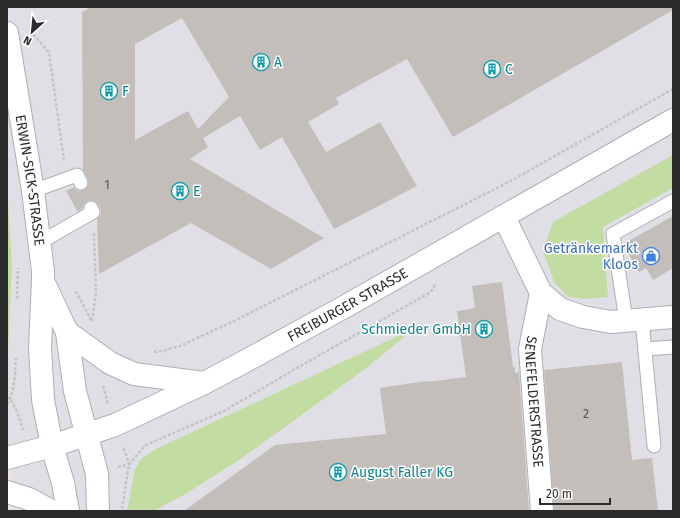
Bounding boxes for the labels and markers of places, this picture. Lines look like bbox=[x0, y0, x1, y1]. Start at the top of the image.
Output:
building icon: A bbox=[251, 52, 271, 72]
place label: A bbox=[274, 54, 282, 71]
building icon: C bbox=[482, 59, 502, 79]
place label: C bbox=[505, 61, 513, 78]
building icon: F bbox=[99, 81, 119, 101]
place label: F bbox=[122, 83, 129, 100]
building icon: E bbox=[170, 181, 190, 201]
place label: E bbox=[193, 183, 201, 200]
place label: Getränkemarkt Kloos bbox=[544, 240, 639, 273]
shop icon: Getränkemarkt Kloos bbox=[641, 246, 661, 266]
building icon: Schmieder GmbH bbox=[474, 319, 494, 339]
place label: Schmieder GmbH bbox=[361, 321, 471, 338]
building icon: August Faller KG bbox=[328, 462, 348, 482]
place label: August Faller KG bbox=[351, 464, 453, 481]

